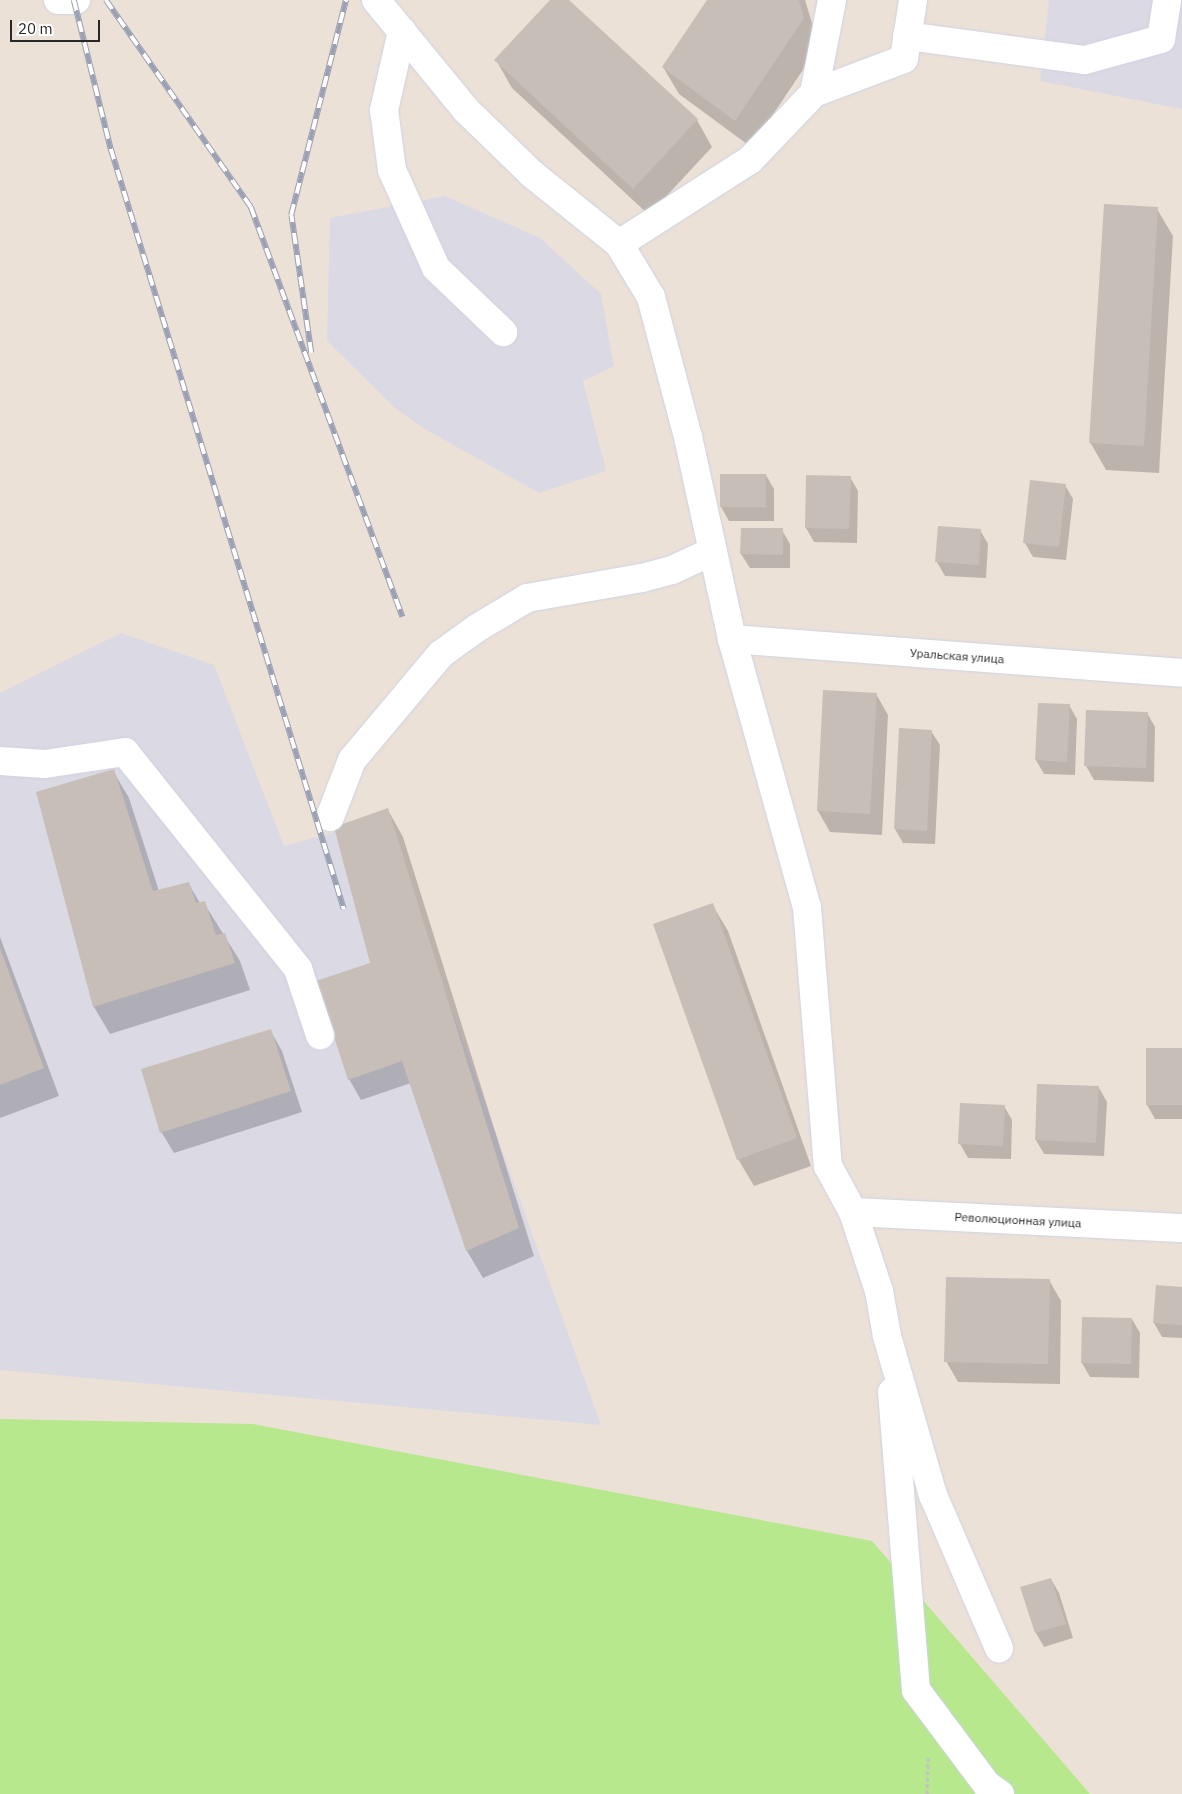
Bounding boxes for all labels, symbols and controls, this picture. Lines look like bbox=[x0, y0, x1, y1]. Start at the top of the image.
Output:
scale bar bbox=[12, 10, 102, 42]
text: 20 m bbox=[18, 19, 53, 38]
street label: Уральская улица bbox=[909, 646, 1005, 666]
street label: Революционная улица bbox=[954, 1209, 1082, 1231]

